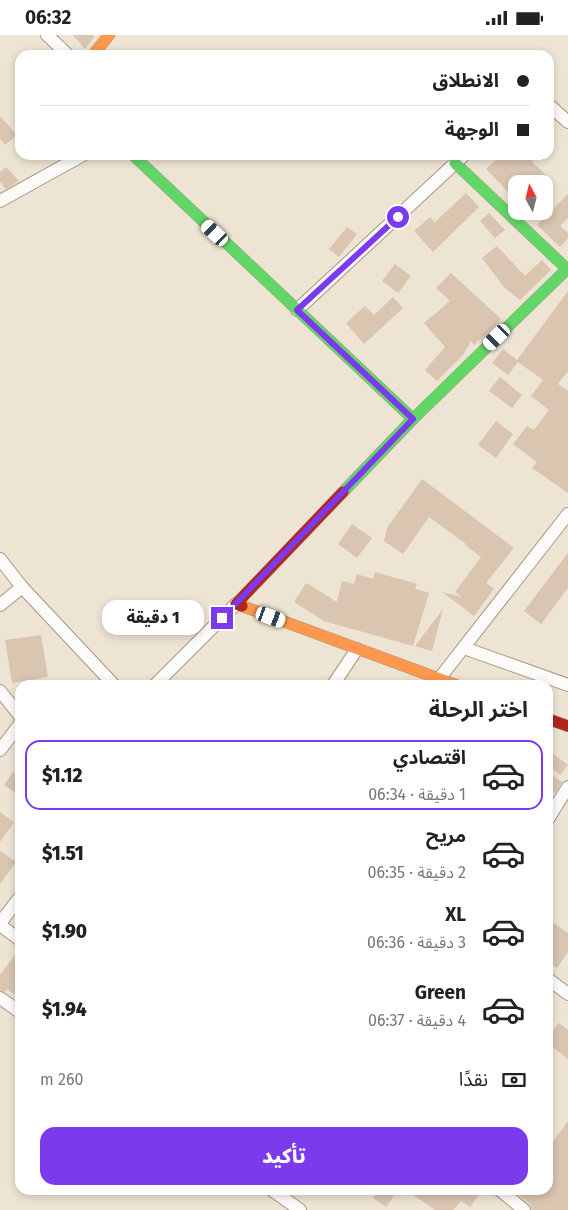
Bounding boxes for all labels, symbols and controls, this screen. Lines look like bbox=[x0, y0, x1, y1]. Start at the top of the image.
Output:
text: 06:32 bbox=[25, 6, 71, 29]
text: الانطلاق bbox=[433, 69, 499, 92]
text: الوجهة bbox=[445, 118, 499, 141]
north arrow bbox=[508, 175, 552, 220]
map controls bbox=[508, 175, 553, 220]
route start bbox=[387, 206, 409, 228]
car bbox=[198, 217, 231, 249]
car bbox=[480, 321, 513, 353]
callout: 1 دقيقة bbox=[102, 601, 204, 635]
car bbox=[254, 605, 287, 629]
route end bbox=[211, 607, 233, 629]
text: 1 دقيقة bbox=[126, 608, 180, 627]
text: اختر الرحلة bbox=[429, 696, 528, 723]
text: اقتصادي bbox=[393, 746, 466, 769]
icon: car bbox=[481, 753, 526, 798]
text: $1.12 bbox=[42, 764, 82, 787]
text: 1 دقيقة · 06:34 bbox=[368, 785, 466, 804]
text: مريح bbox=[426, 824, 466, 847]
icon: car bbox=[481, 831, 526, 876]
text: $1.51 bbox=[42, 842, 84, 865]
text: 2 دقيقة · 06:35 bbox=[368, 863, 466, 882]
text: XL bbox=[445, 903, 466, 926]
icon: car bbox=[481, 909, 526, 954]
text: $1.90 bbox=[42, 920, 87, 943]
text: 3 دقيقة · 06:36 bbox=[367, 933, 466, 952]
text: Green bbox=[415, 981, 466, 1004]
icon: car bbox=[481, 987, 526, 1032]
text: $1.94 bbox=[42, 998, 87, 1021]
text: 4 دقيقة · 06:37 bbox=[368, 1011, 466, 1030]
icon: cash bbox=[500, 1066, 528, 1094]
text: نقدًا bbox=[459, 1068, 488, 1091]
text: 260 m bbox=[40, 1070, 83, 1089]
button: تأكيد bbox=[40, 1127, 528, 1185]

